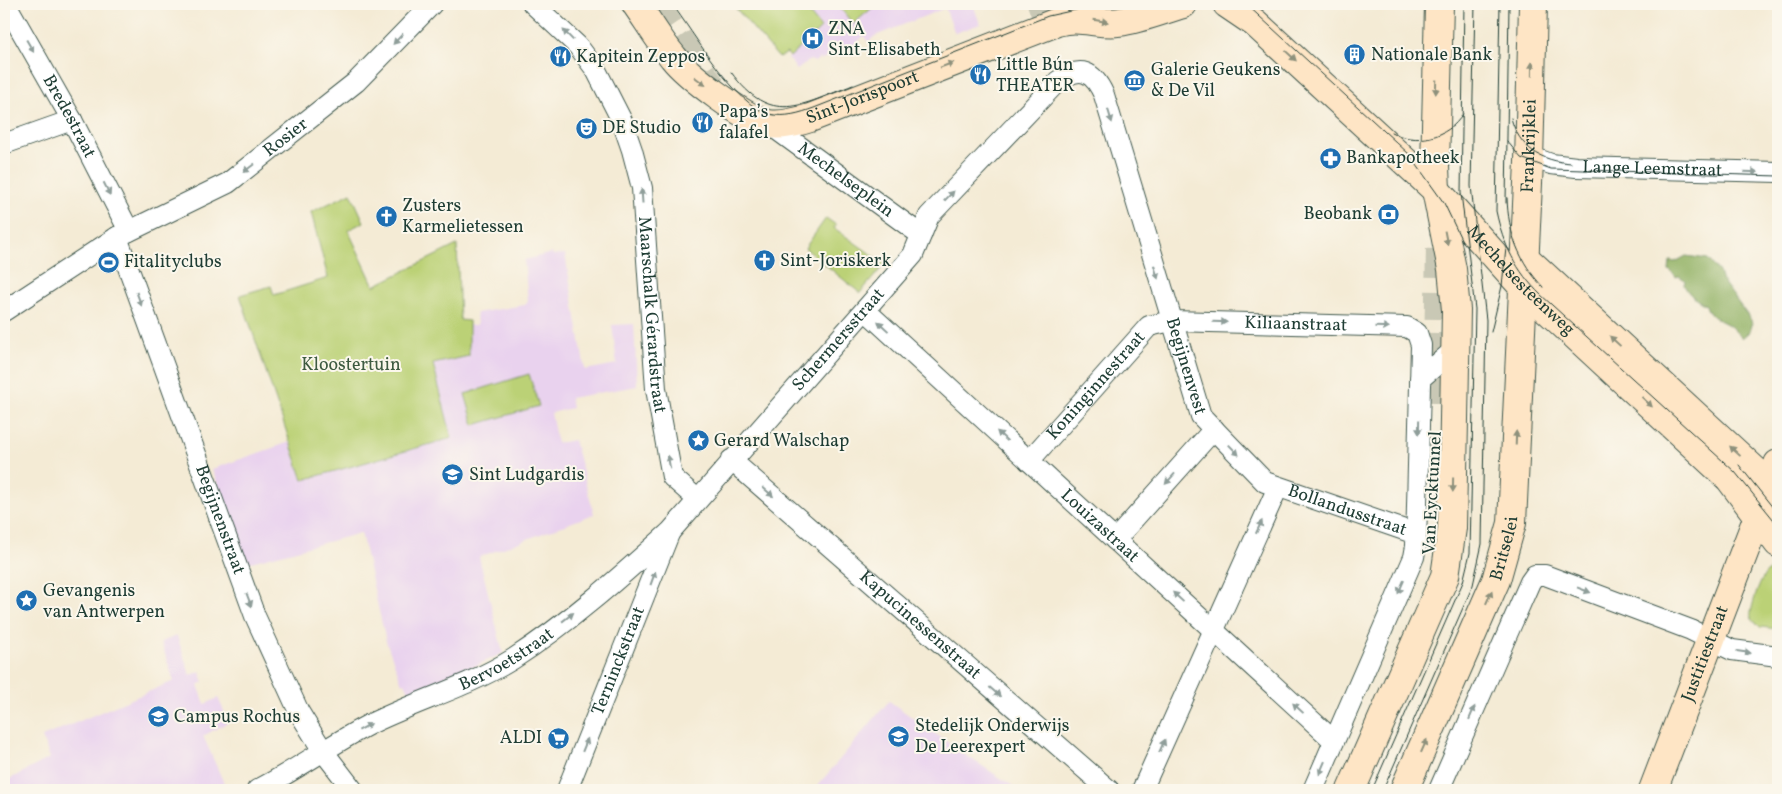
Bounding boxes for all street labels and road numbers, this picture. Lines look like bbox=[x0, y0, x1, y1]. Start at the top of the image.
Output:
street label: Sint-Jorispoort bbox=[802, 64, 923, 131]
street label: Bredestraat bbox=[36, 70, 102, 162]
street label: Frankrijklei bbox=[1515, 99, 1543, 193]
street label: Rosier bbox=[258, 112, 314, 163]
street label: Mechelseplein bbox=[792, 136, 899, 224]
street label: Lange Leemstraat bbox=[1582, 155, 1723, 183]
street label: Maarschalk Gérardstraat bbox=[632, 215, 673, 415]
street label: Mechelsesteenweg bbox=[1461, 220, 1580, 341]
street label: Schermersstraat bbox=[786, 283, 891, 397]
street label: Kiliaanstraat bbox=[1244, 310, 1347, 338]
street label: Begijnenvest bbox=[1159, 314, 1212, 418]
street label: Koninginnestraat bbox=[1041, 326, 1151, 445]
street label: Van Eycktunnel bbox=[1417, 431, 1449, 555]
street label: Begijnenstraat bbox=[189, 462, 251, 578]
street label: Bollandusstraat bbox=[1284, 478, 1410, 542]
street label: Louizastraat bbox=[1055, 483, 1145, 568]
street label: Britselei bbox=[1484, 516, 1525, 584]
street label: Kapucinessenstraat bbox=[854, 565, 987, 685]
street label: Justitiestraat bbox=[1675, 602, 1735, 706]
street label: Terninckstraat bbox=[585, 603, 651, 719]
street label: Bervoetstraat bbox=[455, 622, 559, 697]

